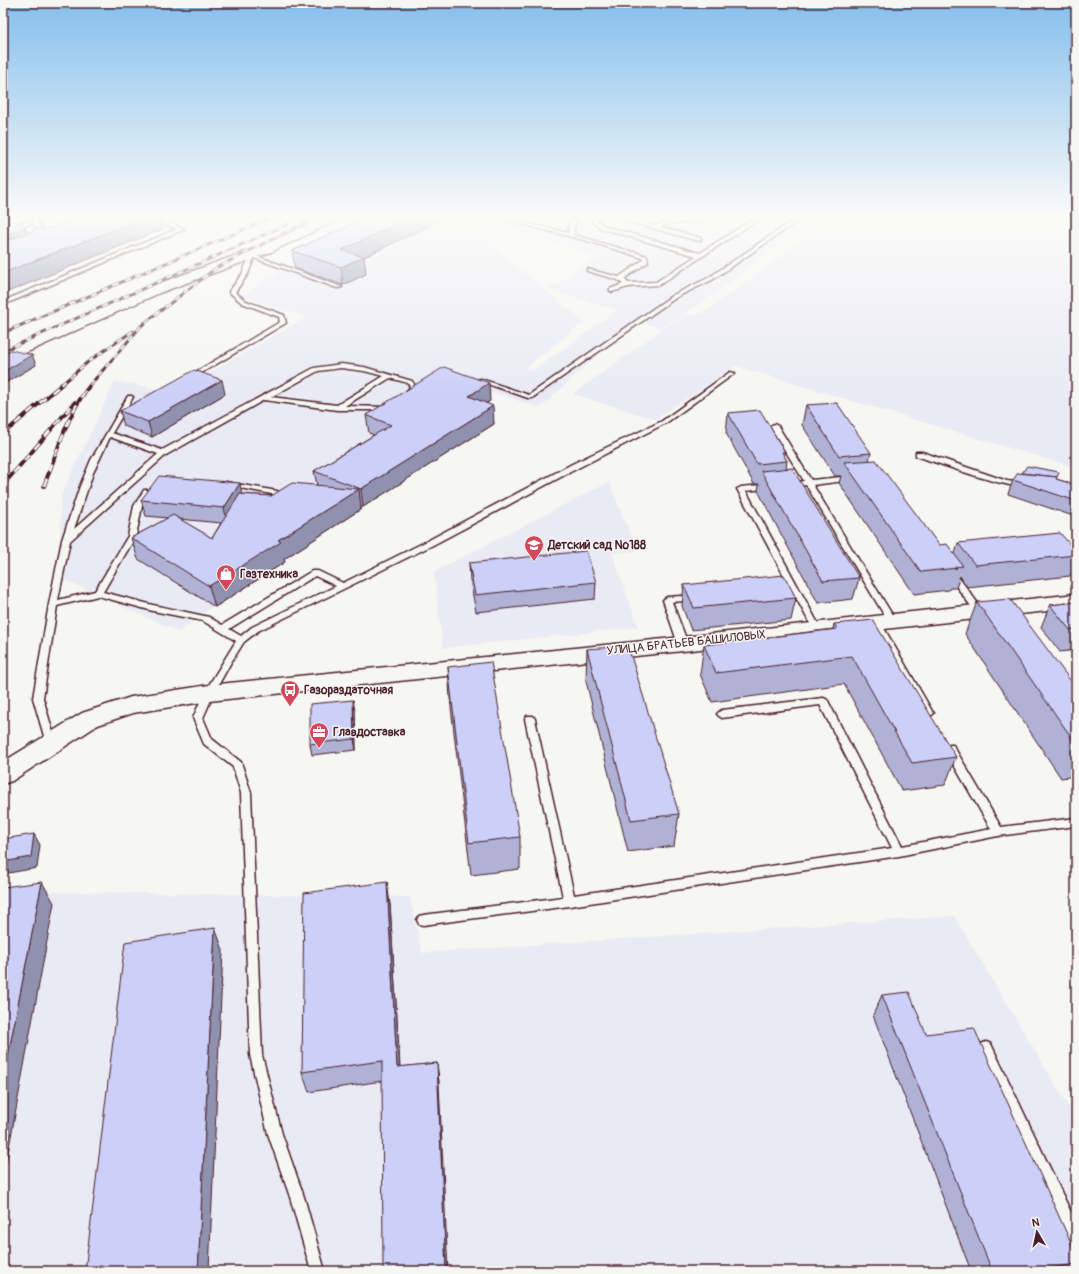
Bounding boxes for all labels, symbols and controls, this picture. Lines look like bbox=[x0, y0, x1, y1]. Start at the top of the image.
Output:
school or university icon: Детский сад №188 bbox=[523, 534, 545, 562]
place label: Детский сад №188 bbox=[547, 538, 646, 553]
shop icon: Газтехника bbox=[215, 563, 237, 591]
place label: Газтехника bbox=[240, 567, 299, 582]
street label: УЛИЦА БРАТЬЕВ БАШИЛОВЫХ bbox=[606, 627, 767, 659]
bus stop icon: Газораздаточная bbox=[279, 679, 301, 707]
place label: Газораздаточная bbox=[304, 683, 393, 698]
office icon: Главдоставка bbox=[308, 721, 330, 749]
place label: Главдоставка bbox=[333, 725, 406, 740]
north arrow bbox=[1017, 1212, 1057, 1252]
text: N bbox=[1031, 1216, 1041, 1230]

